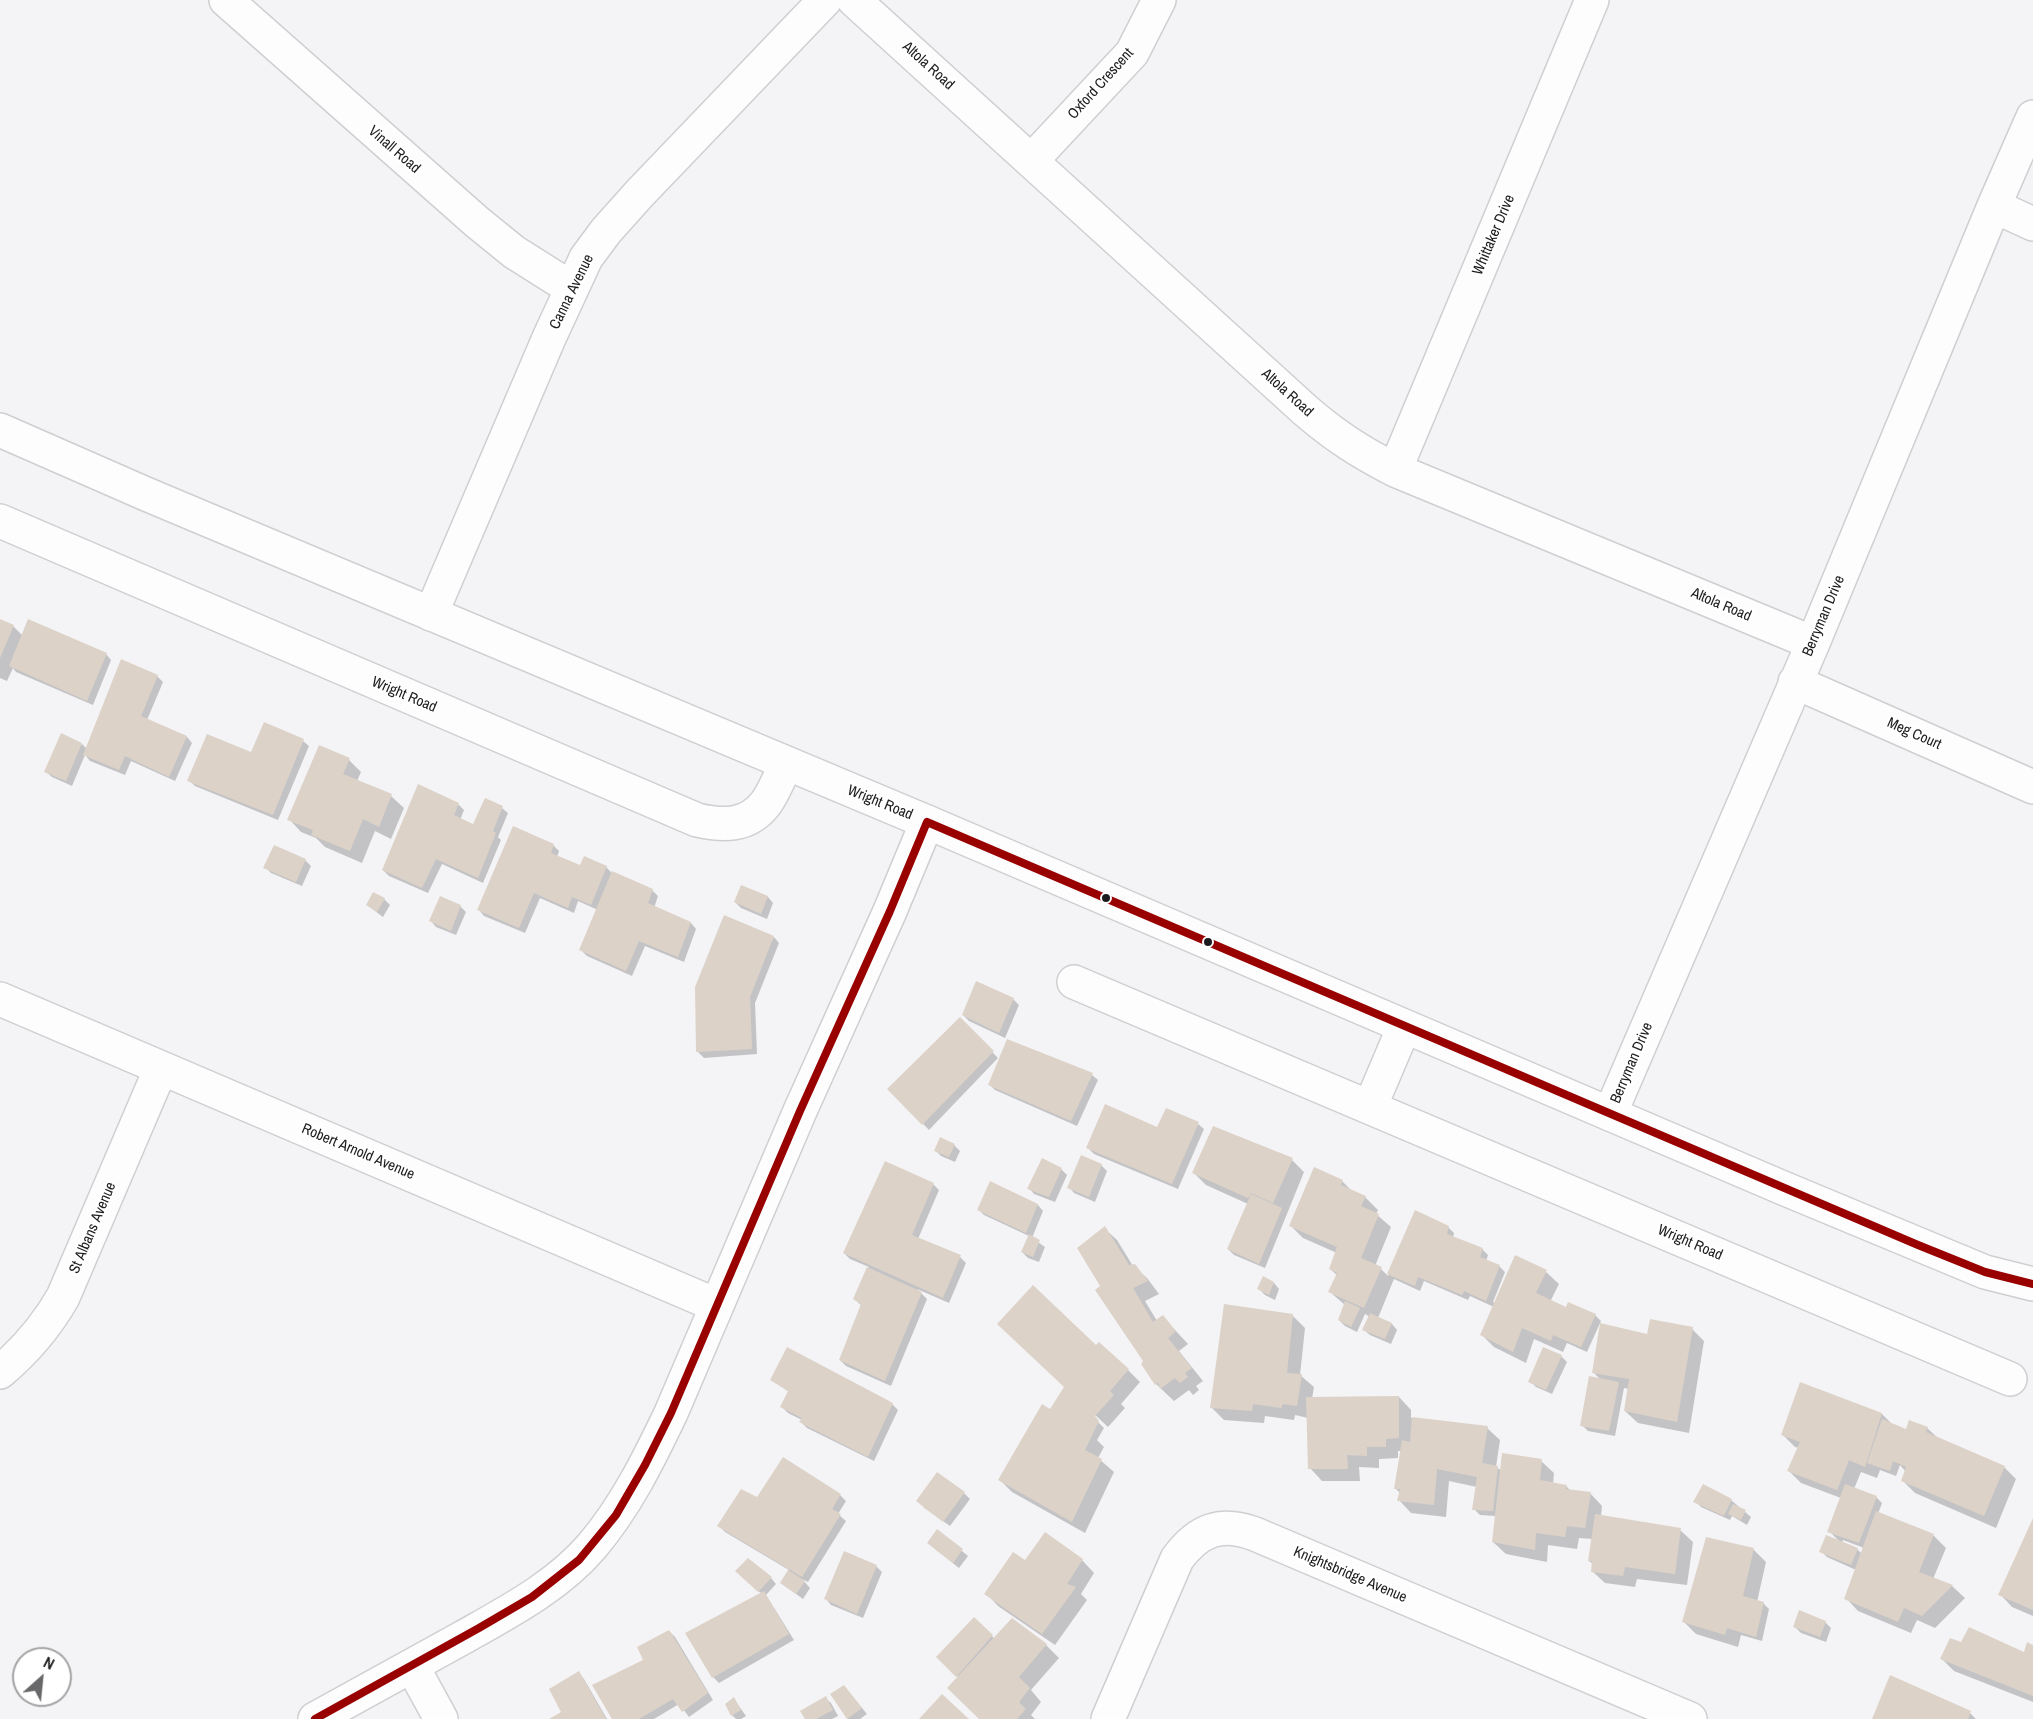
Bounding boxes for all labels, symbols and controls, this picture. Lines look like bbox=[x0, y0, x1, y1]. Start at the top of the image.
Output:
street label: Altola Road bbox=[898, 38, 958, 94]
street label: Oxford Crescent bbox=[1064, 45, 1138, 123]
street label: Vinall Road bbox=[364, 122, 424, 178]
street label: Whittaker Drive bbox=[1469, 192, 1519, 278]
street label: Canna Avenue bbox=[546, 252, 598, 332]
street label: Altola Road bbox=[1257, 365, 1317, 421]
street label: Berryman Drive bbox=[1799, 573, 1849, 659]
street label: Altola Road bbox=[1688, 584, 1754, 626]
street label: Wright Road bbox=[369, 673, 439, 717]
street label: Meg Court bbox=[1884, 714, 1944, 754]
street label: Wright Road bbox=[845, 782, 915, 824]
unlabelled marker bbox=[1100, 892, 1112, 904]
unlabelled marker bbox=[1202, 936, 1214, 948]
street label: Berryman Drive bbox=[1607, 1020, 1657, 1106]
street label: Robert Arnold Avenue bbox=[299, 1120, 417, 1184]
street label: St Albans Avenue bbox=[66, 1180, 120, 1276]
street label: Wright Road bbox=[1655, 1221, 1725, 1265]
street label: Knightsbridge Avenue bbox=[1291, 1543, 1409, 1607]
north arrow bbox=[12, 1647, 72, 1707]
text: N bbox=[40, 1651, 58, 1675]

